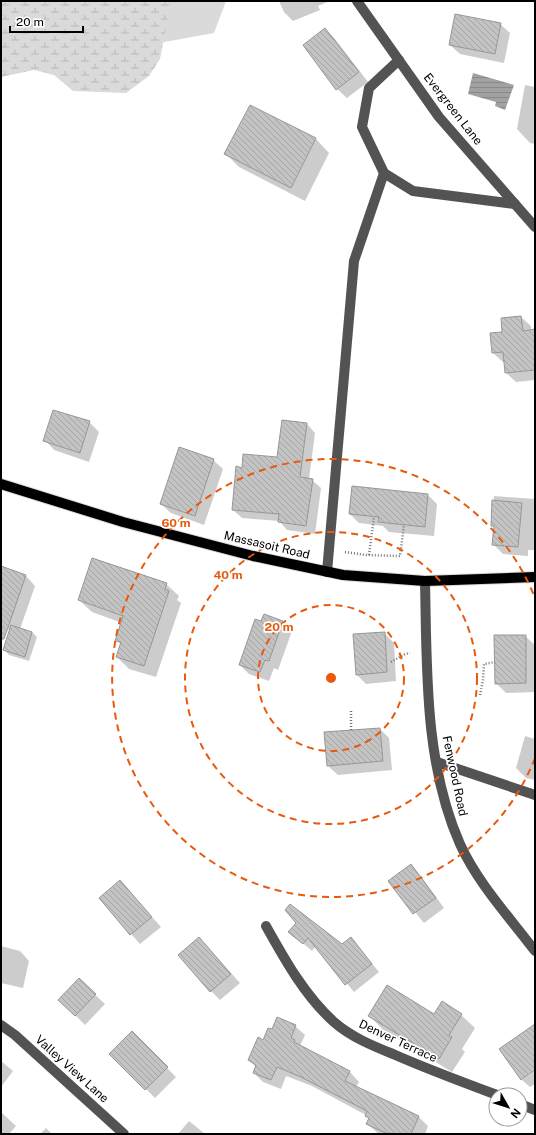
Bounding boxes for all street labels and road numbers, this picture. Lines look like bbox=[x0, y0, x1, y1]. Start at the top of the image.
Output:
street label: Evergreen Lane bbox=[421, 70, 485, 148]
street label: Massasoit Road bbox=[223, 528, 311, 562]
street label: Fenwood Road bbox=[440, 735, 470, 817]
street label: Denver Terrace bbox=[357, 1017, 439, 1065]
street label: Valley View Lane bbox=[32, 1032, 112, 1106]

